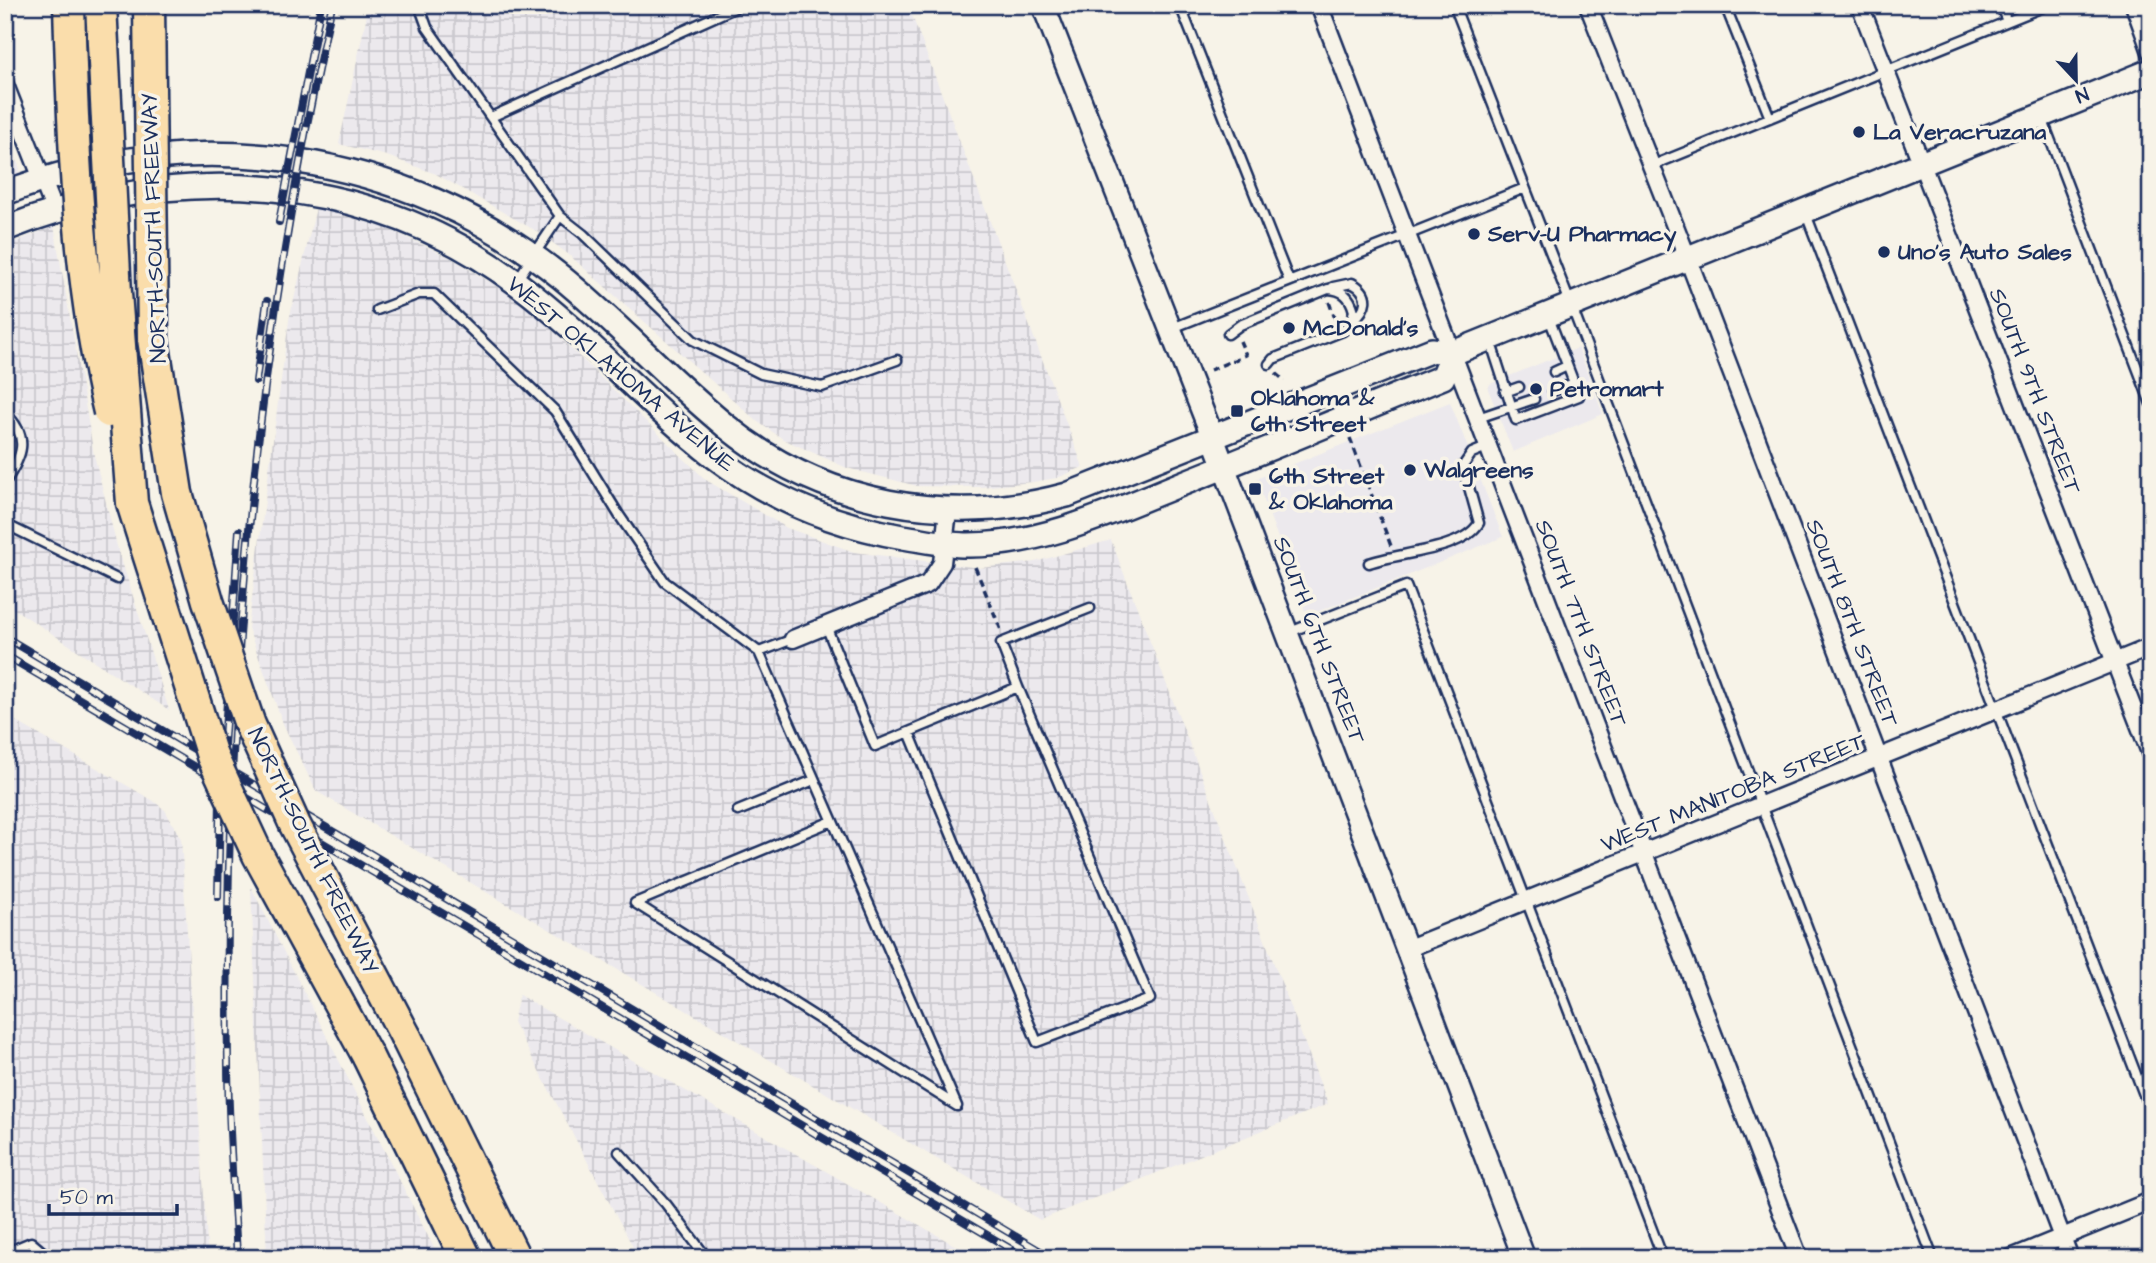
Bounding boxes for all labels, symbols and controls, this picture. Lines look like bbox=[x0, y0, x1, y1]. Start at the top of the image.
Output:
north arrow bbox=[2040, 46, 2110, 116]
text: N bbox=[2071, 80, 2092, 109]
street label: NORTH-SOUTH FREEWAY bbox=[133, 92, 175, 364]
place label: La Veracruzana bbox=[1873, 116, 2047, 148]
marker: La Veracruzana bbox=[1851, 124, 1867, 140]
place label: Serv-U Pharmacy bbox=[1487, 218, 1677, 252]
marker: Serv-U Pharmacy bbox=[1466, 226, 1482, 242]
place label: Uno's Auto Sales bbox=[1898, 236, 2072, 268]
marker: Uno's Auto Sales bbox=[1876, 244, 1892, 260]
street label: WEST OKLAHOMA AVENUE bbox=[500, 269, 742, 480]
street label: SOUTH 9TH STREET bbox=[1981, 283, 2089, 499]
place label: McDonald's bbox=[1303, 312, 1419, 344]
marker: McDonald's bbox=[1281, 320, 1297, 336]
place label: Petromart bbox=[1550, 373, 1664, 405]
marker: Petromart bbox=[1528, 381, 1544, 397]
place label: Oklahoma & 6th Street bbox=[1251, 382, 1375, 440]
marker: Oklahoma & 6th Street bbox=[1229, 403, 1245, 419]
place label: Walgreens bbox=[1423, 454, 1534, 487]
place label: 6th Street & Oklahoma bbox=[1268, 460, 1393, 518]
marker: Walgreens bbox=[1402, 462, 1418, 478]
marker: 6th Street & Oklahoma bbox=[1247, 481, 1263, 497]
street label: SOUTH 7TH STREET bbox=[1527, 515, 1635, 732]
street label: SOUTH 8TH STREET bbox=[1798, 515, 1907, 732]
street label: SOUTH 6TH STREET bbox=[1265, 532, 1374, 749]
street label: NORTH-SOUTH FREEWAY bbox=[239, 722, 387, 980]
street label: WEST MANITOBA STREET bbox=[1596, 725, 1870, 861]
scale bar bbox=[49, 1172, 177, 1216]
text: 50 m bbox=[60, 1183, 114, 1212]

